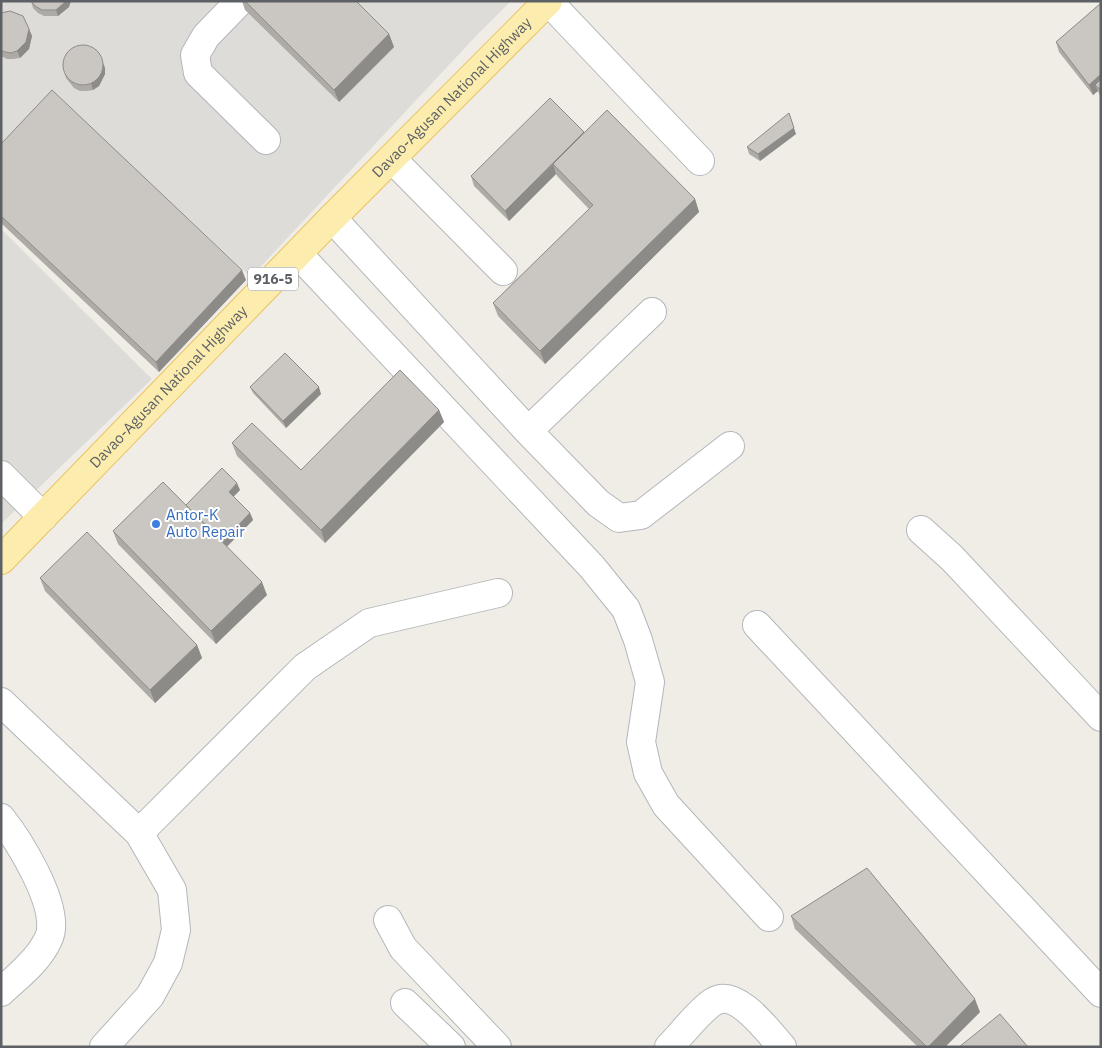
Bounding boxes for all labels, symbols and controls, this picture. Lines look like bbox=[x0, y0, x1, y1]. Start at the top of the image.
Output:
street label: Davao-Agusan National Highway bbox=[368, 13, 536, 181]
road number: 916-5 bbox=[248, 268, 298, 290]
street label: Davao-Agusan National Highway bbox=[85, 301, 251, 472]
place label: Antor-K Auto Repair bbox=[166, 505, 245, 541]
marker: Antor-K Auto Repair bbox=[150, 518, 162, 530]

